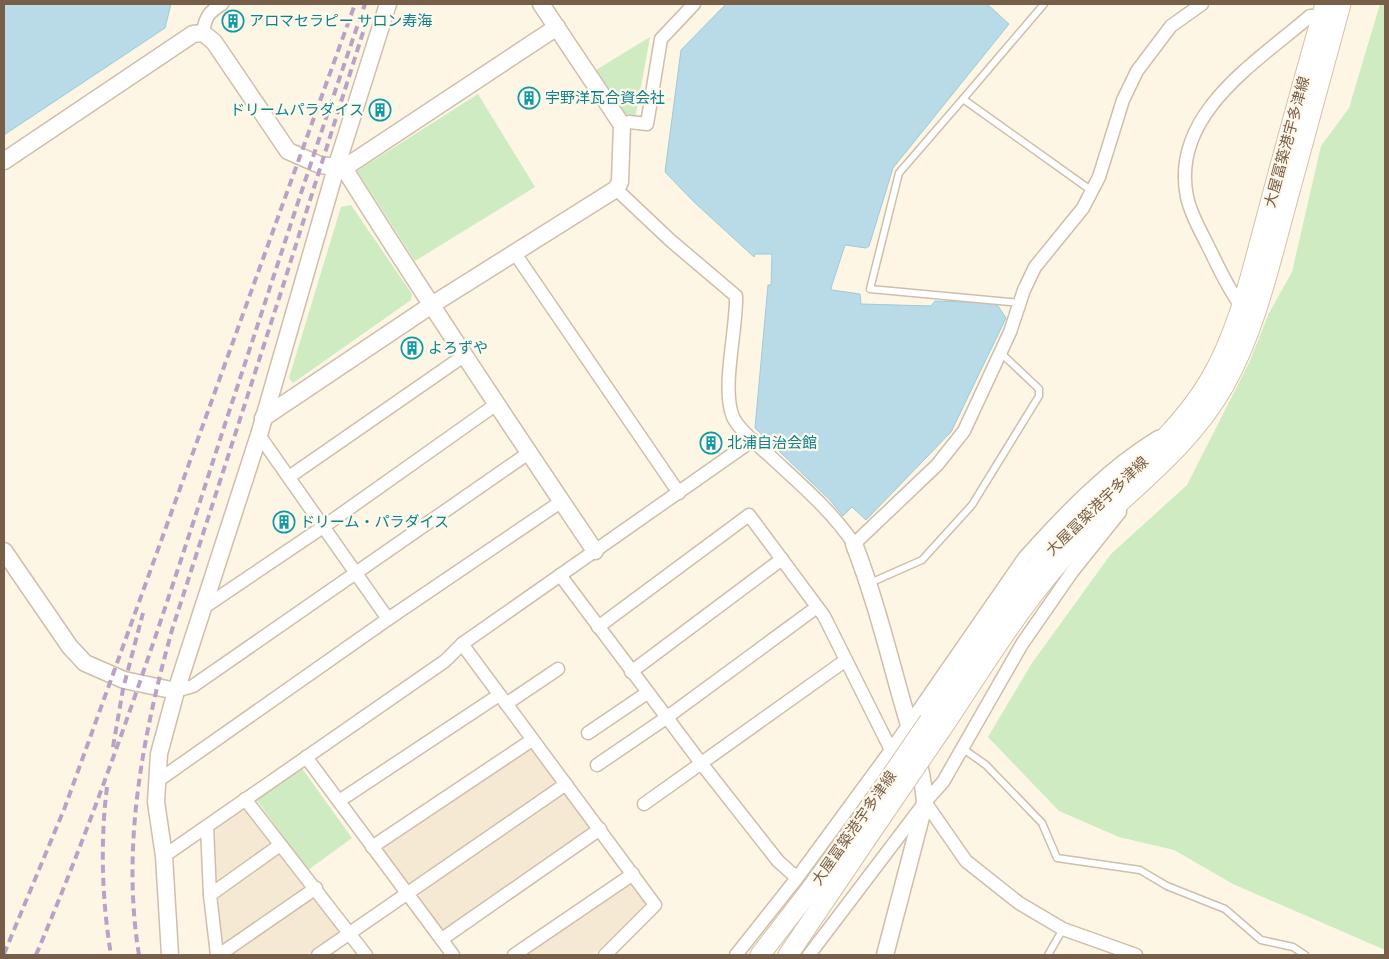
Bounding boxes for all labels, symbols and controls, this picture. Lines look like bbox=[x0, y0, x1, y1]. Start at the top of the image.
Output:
building icon: アロマセラピー サロン寿海 bbox=[221, 9, 245, 33]
place label: アロマセラピー サロン寿海 bbox=[249, 12, 432, 30]
street label: 大屋冨築港宇多津線 bbox=[1261, 74, 1313, 210]
building icon: 宇野洋瓦合資会社 bbox=[517, 86, 541, 110]
place label: 宇野洋瓦合資会社 bbox=[545, 89, 665, 107]
building icon: ドリームパラダイス bbox=[368, 98, 392, 122]
place label: ドリームパラダイス bbox=[230, 101, 364, 119]
building icon: よろずや bbox=[400, 336, 424, 360]
place label: よろずや bbox=[428, 339, 488, 357]
building icon: 北浦自治会館 bbox=[699, 431, 723, 455]
place label: 北浦自治会館 bbox=[727, 434, 817, 452]
street label: 大屋冨築港宇多津線 bbox=[1042, 453, 1152, 559]
building icon: ドリーム・パラダイス bbox=[272, 510, 296, 534]
place label: ドリーム・パラダイス bbox=[300, 513, 449, 531]
street label: 大屋冨築港宇多津線 bbox=[808, 768, 900, 888]

